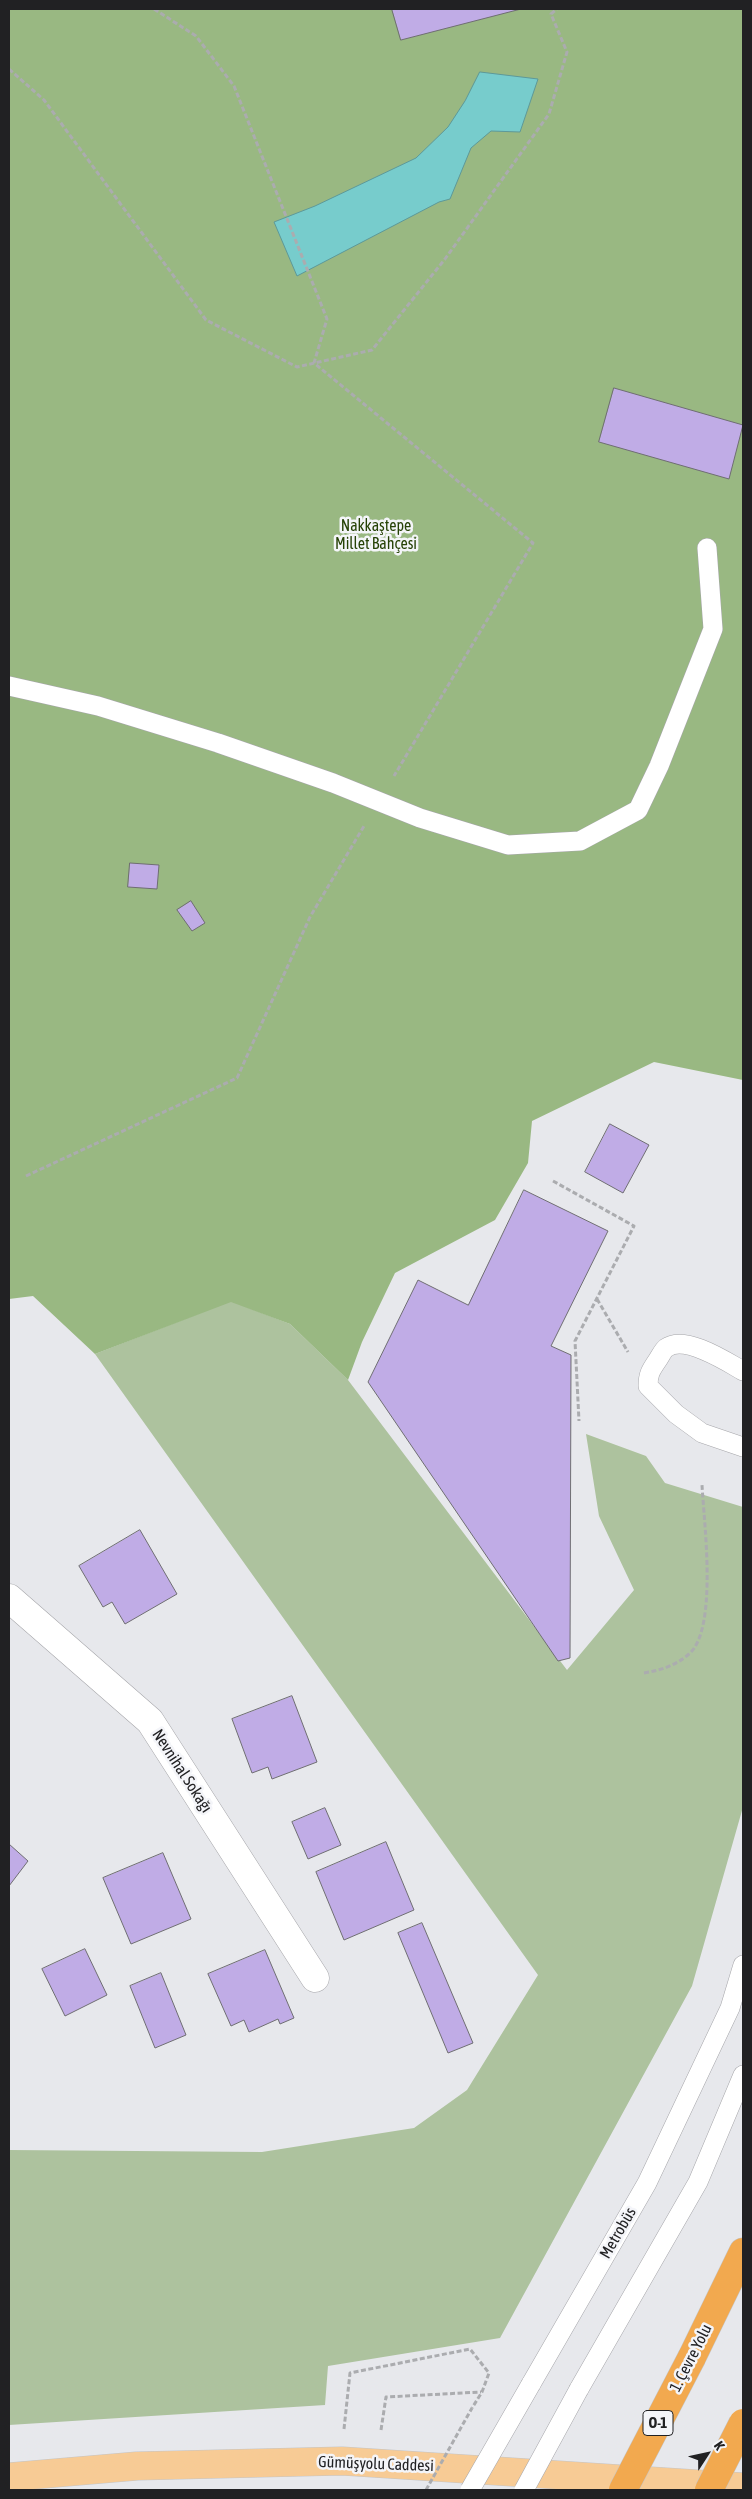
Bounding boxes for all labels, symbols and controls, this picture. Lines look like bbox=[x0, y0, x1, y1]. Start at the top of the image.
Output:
park label: Nakkaştepe Millet Bahçesi bbox=[335, 516, 417, 554]
street label: Nevnihal Sokağı bbox=[148, 1726, 216, 1816]
street label: Metrobüs bbox=[596, 2204, 640, 2262]
street label: 1. Çevre Yolu bbox=[666, 2321, 716, 2395]
road number: O-1 bbox=[643, 2410, 673, 2436]
north arrow bbox=[682, 2429, 732, 2479]
text: K bbox=[711, 2438, 728, 2453]
street label: Gümüşyolu Caddesi bbox=[318, 2452, 434, 2476]

